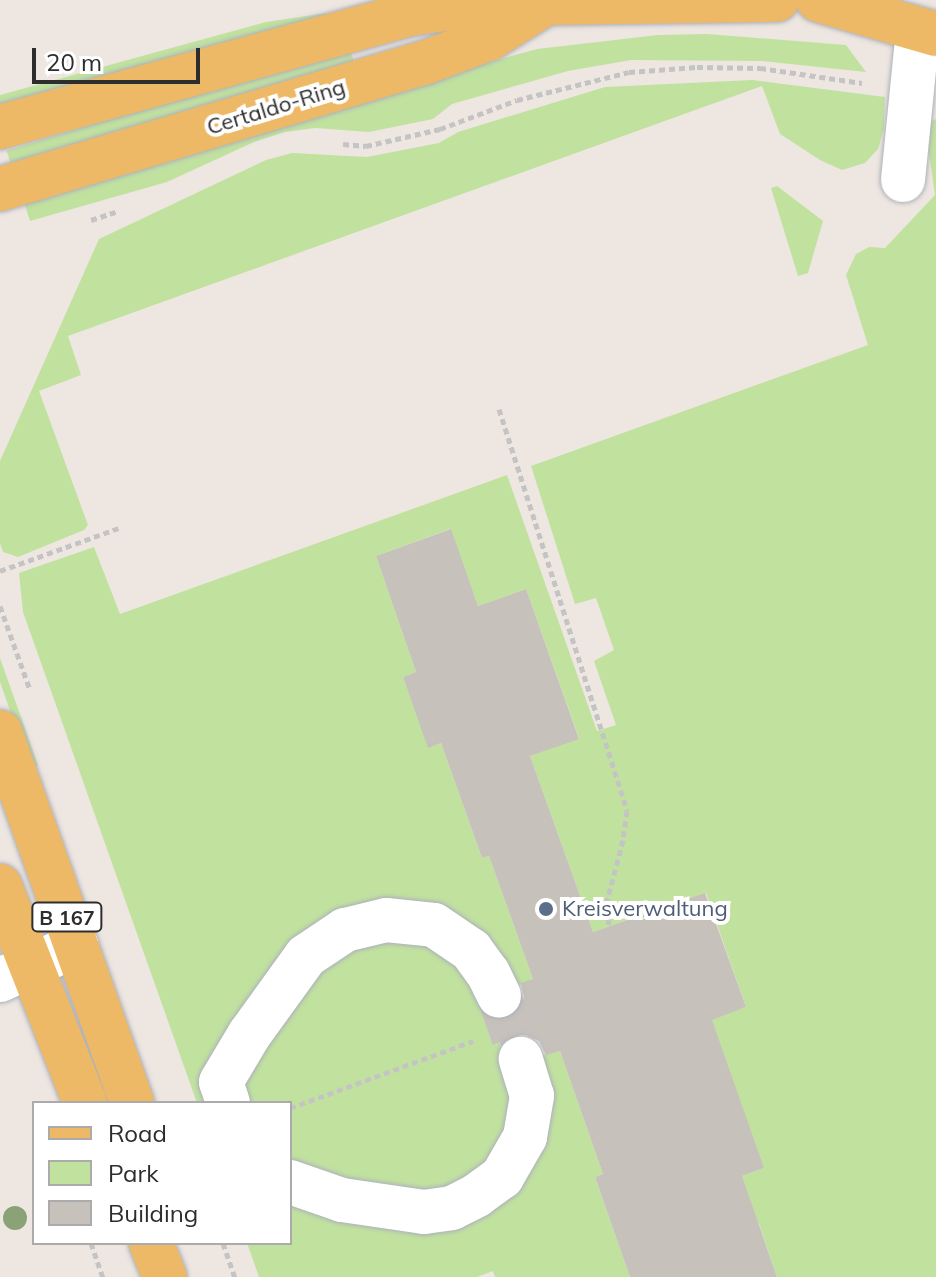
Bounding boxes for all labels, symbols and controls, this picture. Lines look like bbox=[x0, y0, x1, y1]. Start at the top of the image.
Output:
scale bar bbox=[36, 32, 204, 82]
text: 20 m bbox=[46, 47, 102, 77]
street label: Certaldo-Ring bbox=[204, 73, 348, 141]
place label: Kreisverwaltung bbox=[562, 896, 728, 922]
marker: Kreisverwaltung bbox=[537, 900, 555, 918]
road number: B 167 bbox=[31, 901, 103, 933]
legend bbox=[32, 1101, 292, 1245]
text: Road bbox=[108, 1118, 167, 1148]
text: Park bbox=[108, 1158, 159, 1188]
text: Building bbox=[108, 1198, 198, 1228]

